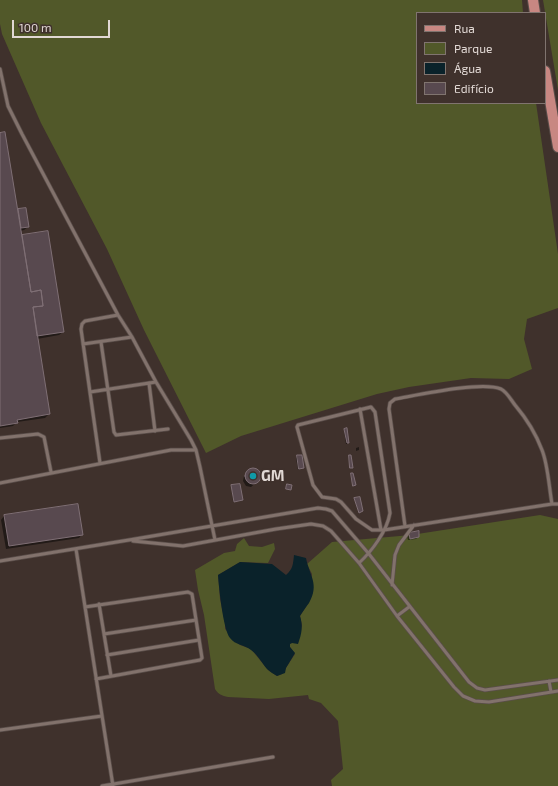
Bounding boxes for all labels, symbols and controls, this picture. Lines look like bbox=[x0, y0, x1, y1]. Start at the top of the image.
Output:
scale bar bbox=[14, 12, 112, 38]
legend bbox=[416, 12, 546, 104]
text: 100 m bbox=[19, 20, 51, 34]
text: Rua bbox=[454, 21, 475, 35]
text: Parque bbox=[454, 41, 492, 55]
text: Água bbox=[454, 61, 482, 75]
text: Edifício bbox=[454, 81, 494, 95]
place label: GM bbox=[261, 467, 284, 485]
marker: GM bbox=[248, 471, 258, 481]

